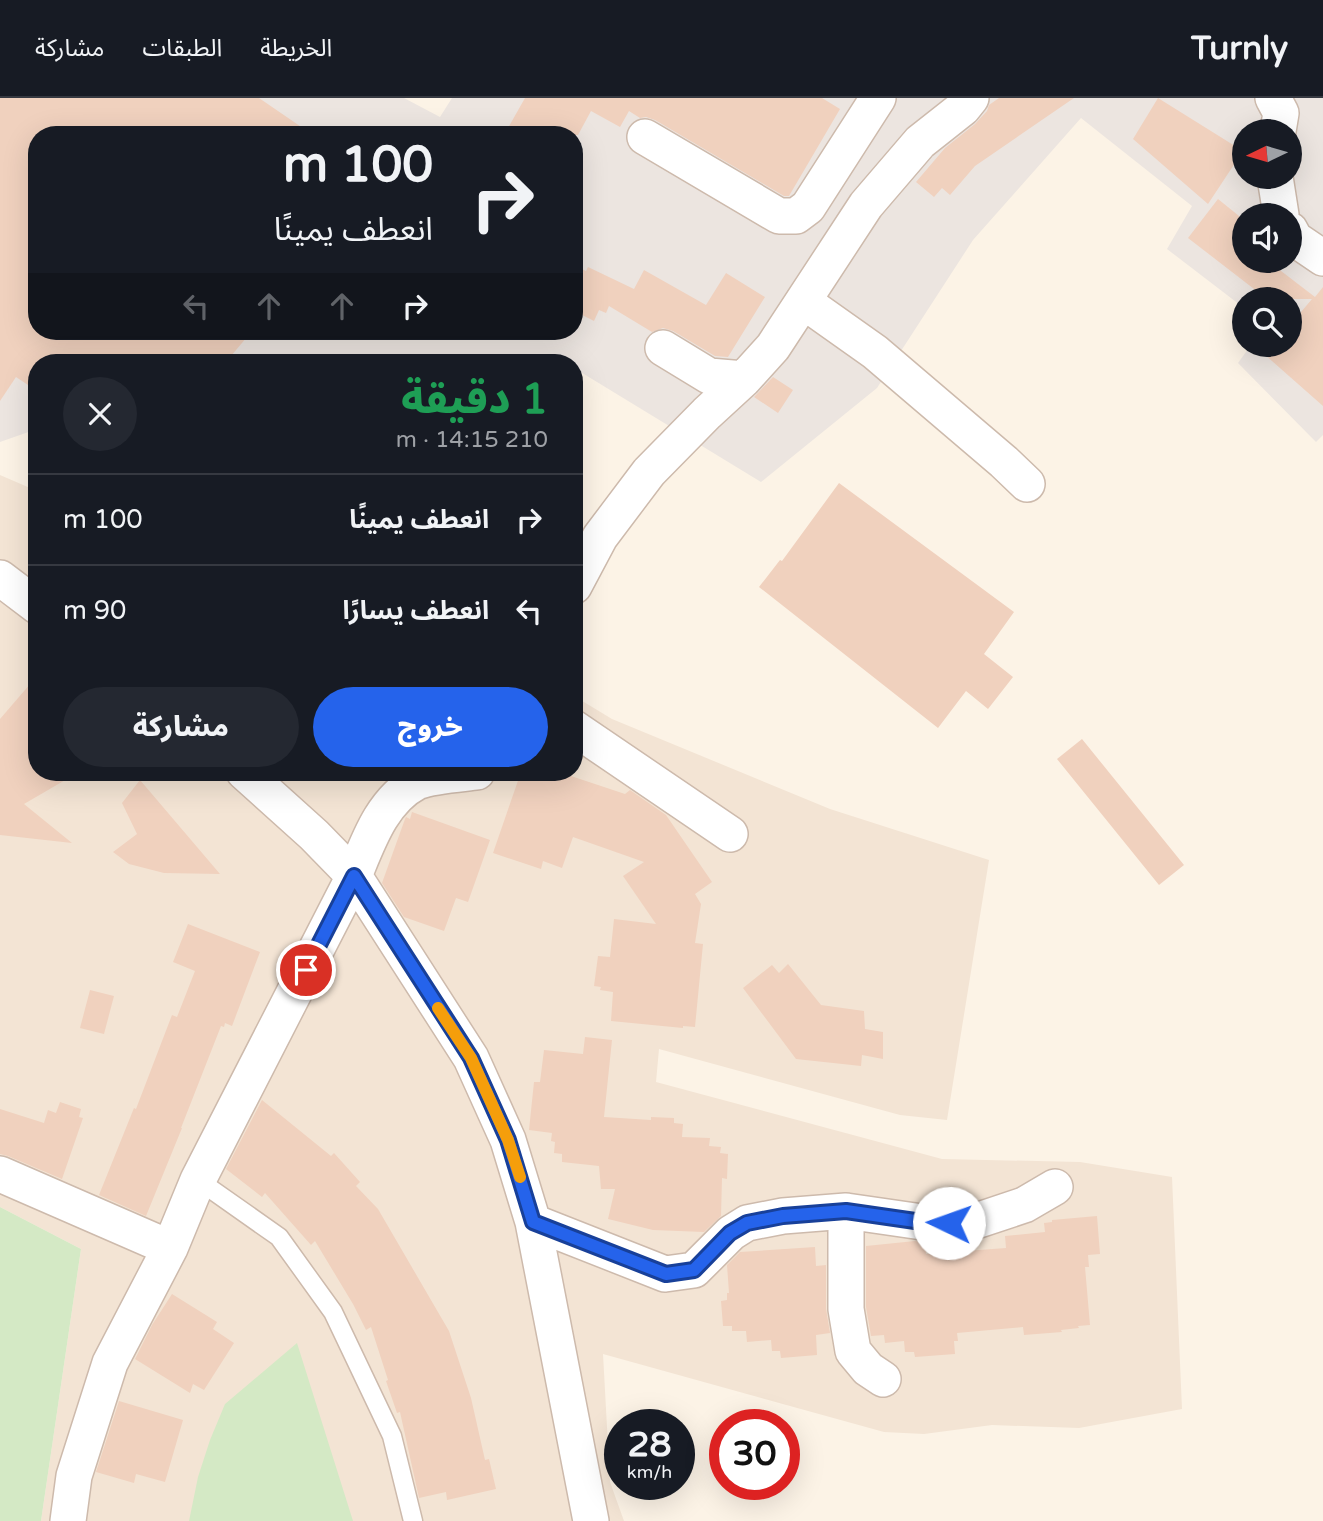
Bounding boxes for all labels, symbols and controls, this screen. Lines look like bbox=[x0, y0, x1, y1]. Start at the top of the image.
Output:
text: Turnly bbox=[1191, 29, 1288, 68]
text: مشاركة bbox=[35, 34, 104, 63]
text: الطبقات bbox=[142, 34, 222, 63]
text: الخريطة bbox=[260, 34, 332, 63]
north arrow bbox=[1232, 119, 1302, 189]
map controls bbox=[1232, 119, 1302, 357]
text: 100 m bbox=[283, 136, 433, 195]
icon: right bbox=[457, 154, 548, 245]
button: sound bbox=[1232, 203, 1302, 273]
text: انعطف يمينًا bbox=[274, 211, 433, 249]
icon: left bbox=[177, 287, 215, 325]
icon: ahead bbox=[250, 287, 288, 325]
icon: ahead bbox=[323, 287, 361, 325]
icon: right bbox=[396, 287, 434, 325]
button: search bbox=[1232, 287, 1302, 357]
text: 1 دقيقة bbox=[401, 374, 548, 425]
button: close bbox=[63, 377, 137, 451]
text: 210 m · 14:15 bbox=[396, 426, 548, 454]
icon: right bbox=[510, 501, 548, 539]
text: 100 m bbox=[63, 504, 143, 535]
text: انعطف يمينًا bbox=[349, 504, 489, 535]
icon: left bbox=[510, 592, 548, 630]
text: 90 m bbox=[63, 595, 126, 626]
text: انعطف يسارًا bbox=[343, 595, 489, 626]
button: مشاركة bbox=[63, 687, 299, 767]
button: خروج bbox=[313, 687, 548, 767]
pin bbox=[276, 940, 336, 1000]
icon: arrive bbox=[287, 951, 325, 989]
position arrow bbox=[912, 1186, 986, 1260]
speed limit sign: 30 bbox=[709, 1409, 800, 1500]
text: 28 bbox=[628, 1424, 671, 1466]
text: km/h bbox=[627, 1461, 672, 1483]

